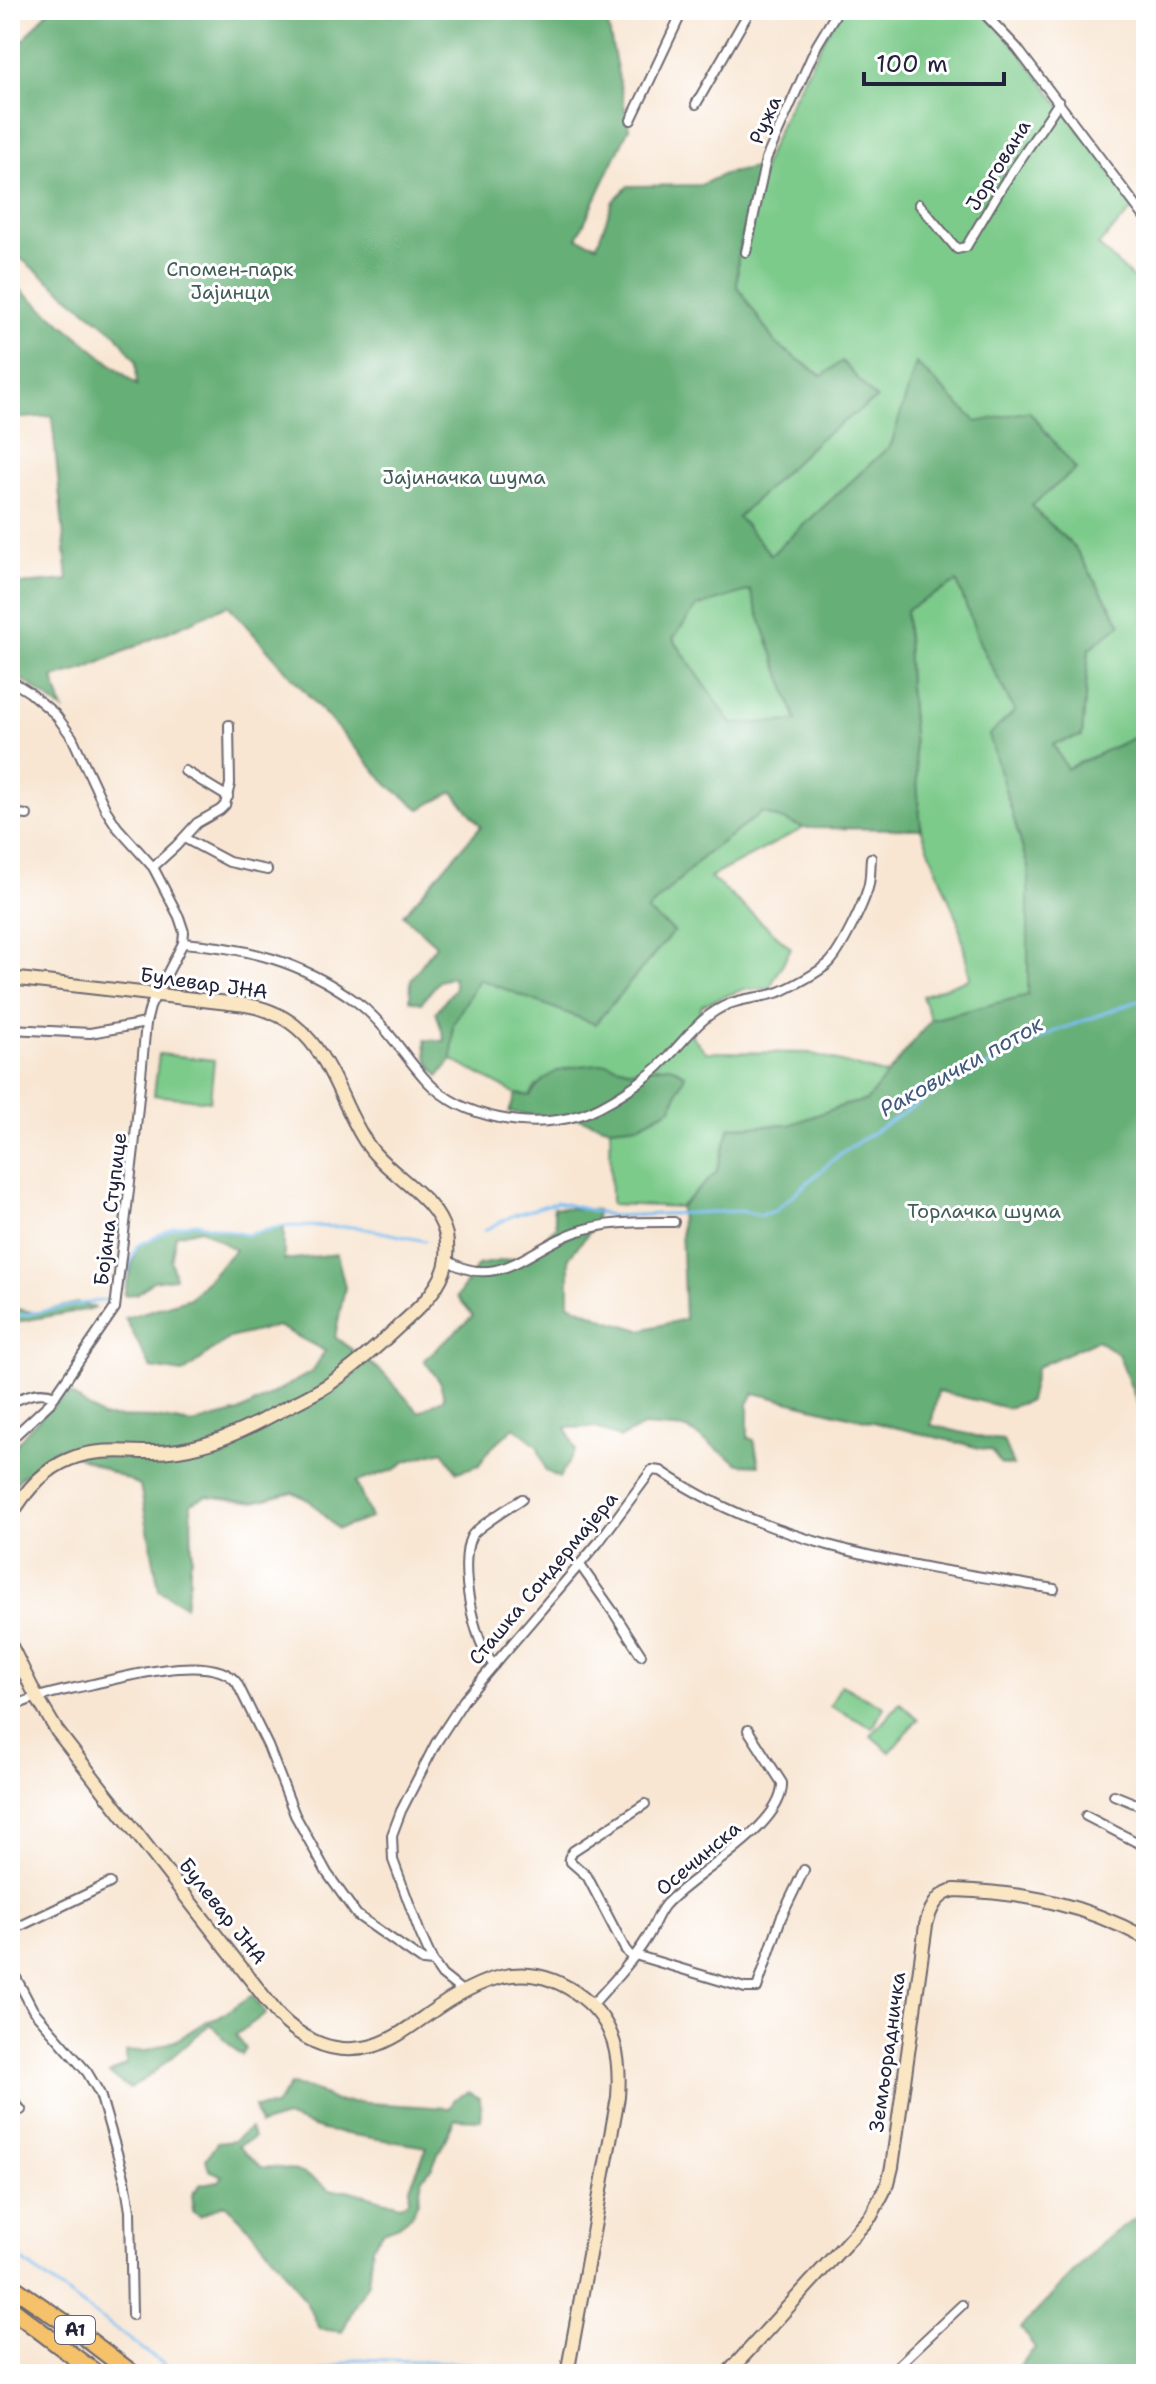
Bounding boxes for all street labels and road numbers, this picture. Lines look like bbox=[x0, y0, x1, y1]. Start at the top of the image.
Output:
street label: Ружа bbox=[743, 91, 787, 148]
street label: Јоргована bbox=[960, 114, 1036, 215]
street label: Булевар ЈНА bbox=[139, 961, 269, 1005]
street label: Бојана Ступице bbox=[88, 1131, 132, 1287]
street label: Сташка Сондермајера bbox=[463, 1485, 624, 1670]
street label: Осечинска bbox=[650, 1815, 746, 1901]
street label: Булевар ЈНА bbox=[173, 1852, 273, 1970]
street label: Земљорадничка bbox=[863, 1970, 911, 2134]
road number: A1 bbox=[55, 2316, 95, 2344]

